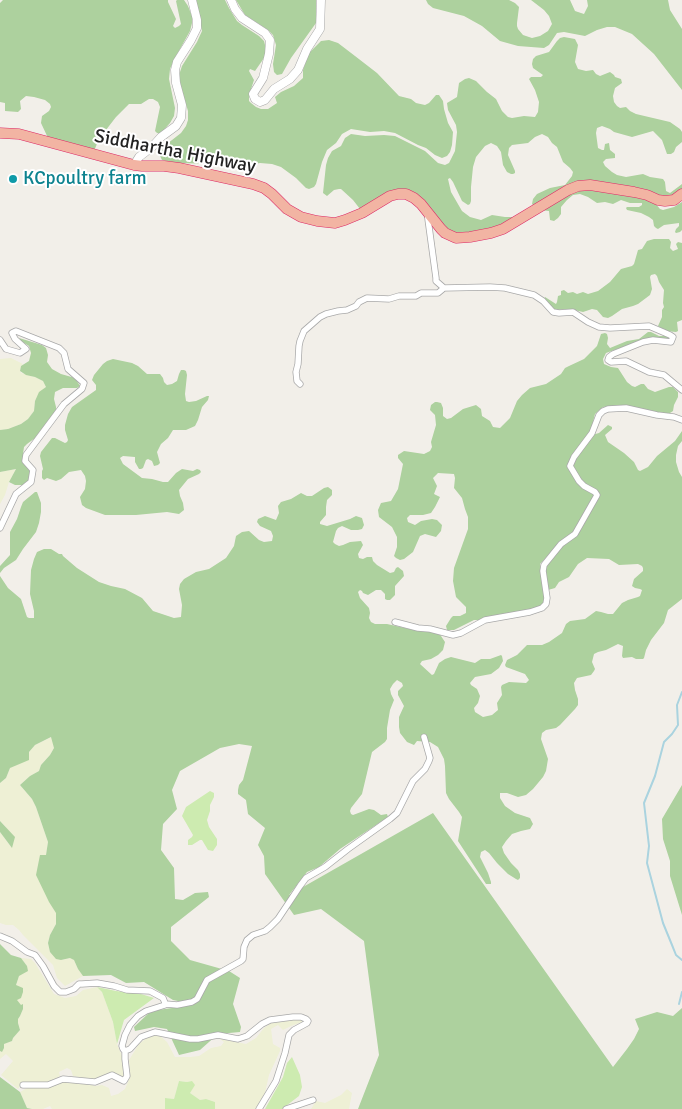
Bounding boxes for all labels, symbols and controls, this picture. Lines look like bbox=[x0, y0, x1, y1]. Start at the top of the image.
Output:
street label: Siddhartha Highway bbox=[92, 125, 258, 179]
place label: KCpoultry farm bbox=[23, 168, 147, 190]
marker: KCpoultry farm bbox=[7, 173, 19, 185]

